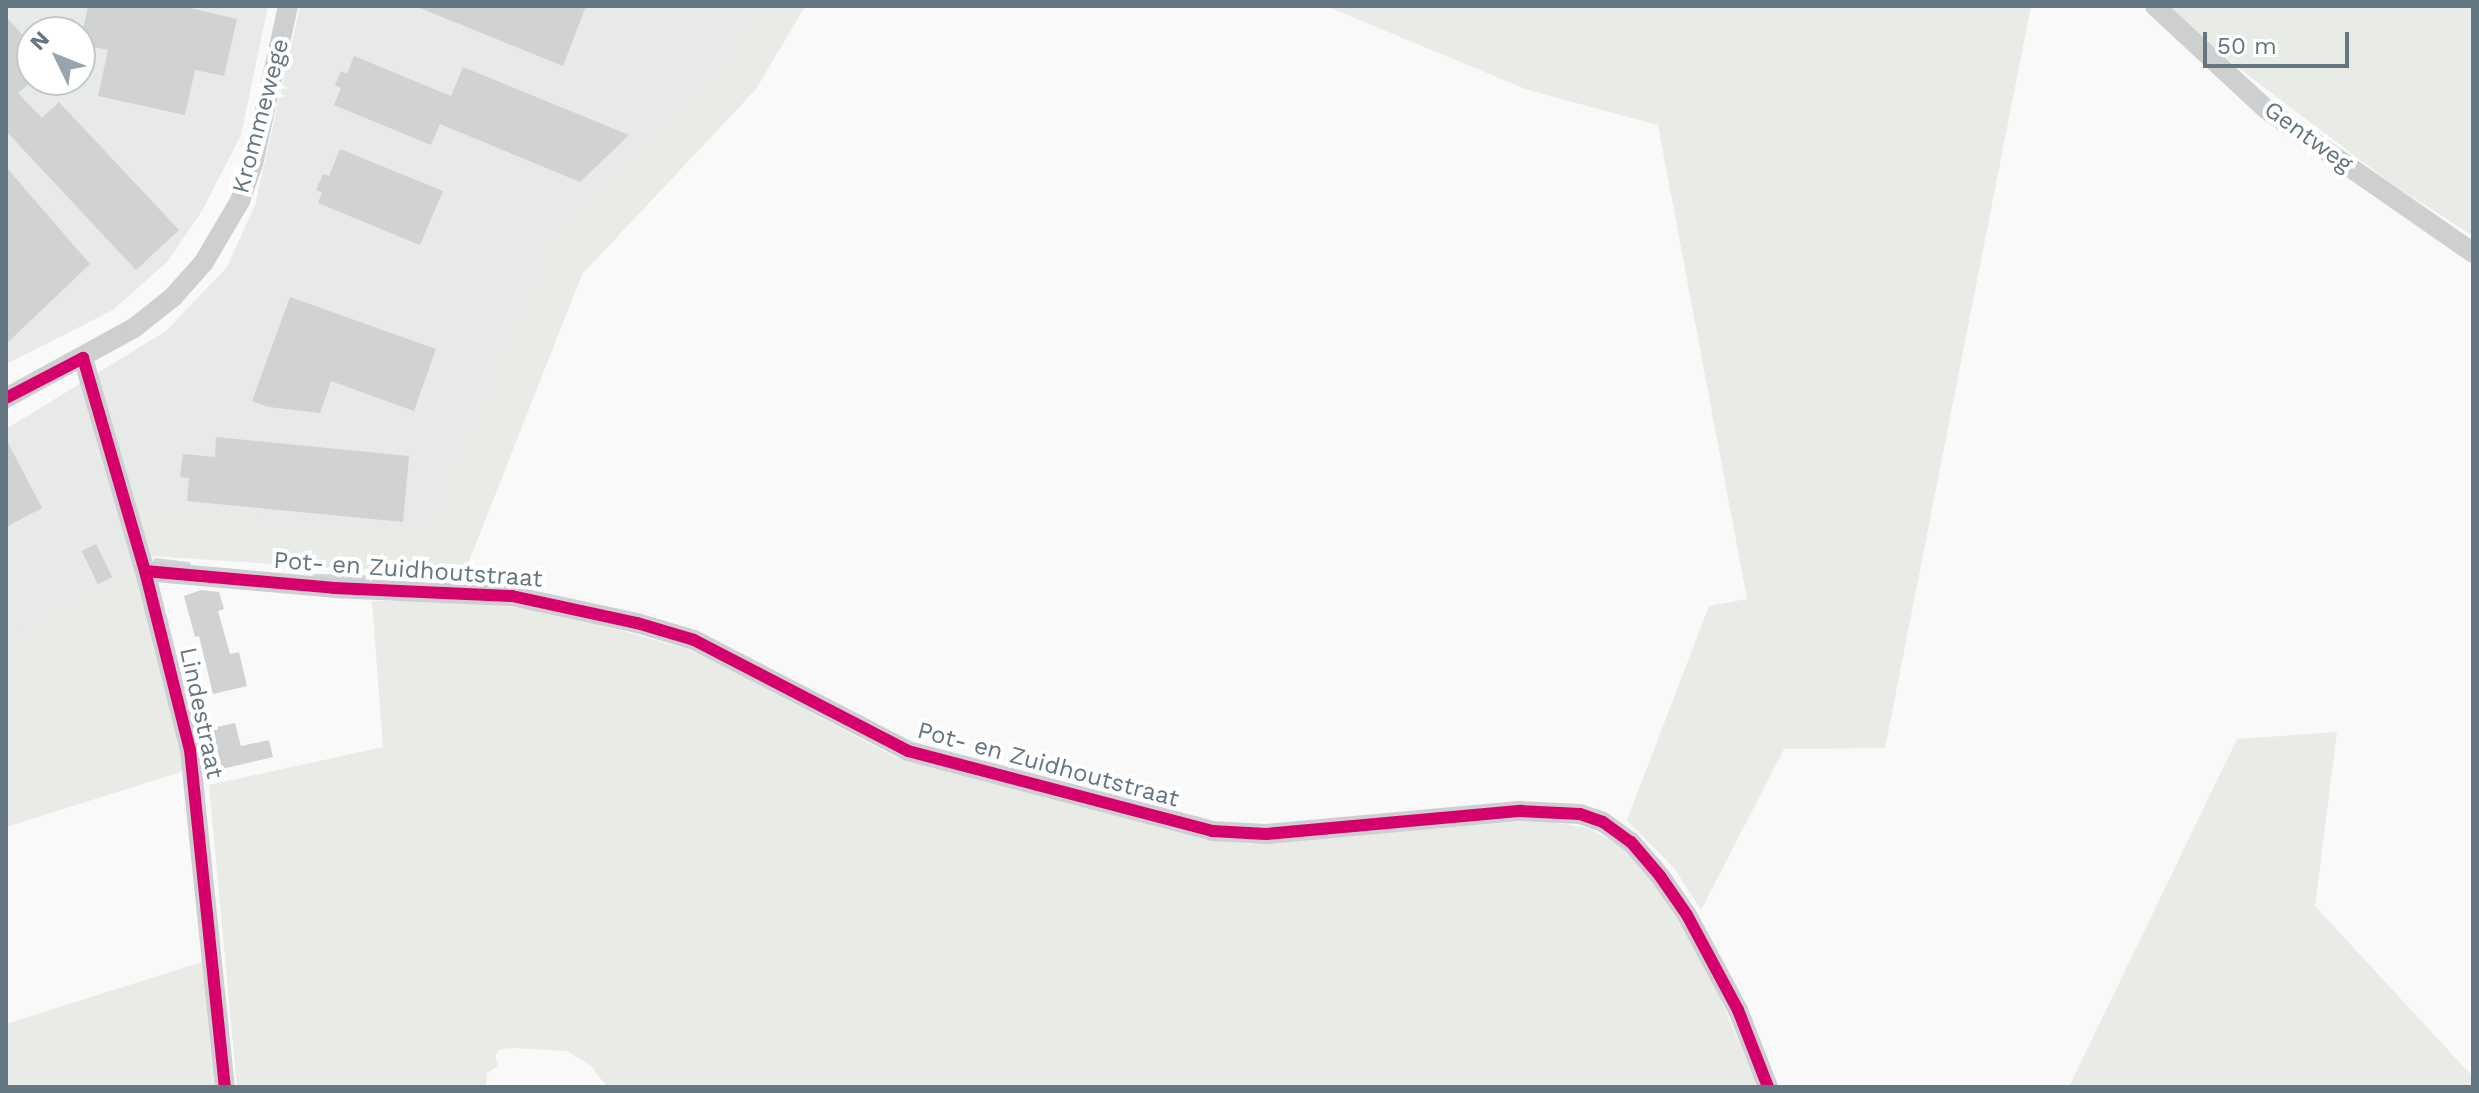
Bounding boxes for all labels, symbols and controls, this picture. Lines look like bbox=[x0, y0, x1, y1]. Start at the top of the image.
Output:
north arrow bbox=[16, 16, 96, 96]
scale bar bbox=[2207, 16, 2353, 66]
text: N bbox=[25, 26, 54, 55]
text: 50 m bbox=[2217, 32, 2277, 60]
street label: Krommewege bbox=[227, 35, 295, 197]
street label: Gentweg bbox=[2258, 95, 2358, 179]
street label: Pot- en Zuidhoutstraat bbox=[273, 546, 543, 594]
street label: Lindestraat bbox=[173, 645, 229, 781]
street label: Pot- en Zuidhoutstraat bbox=[914, 716, 1182, 814]

